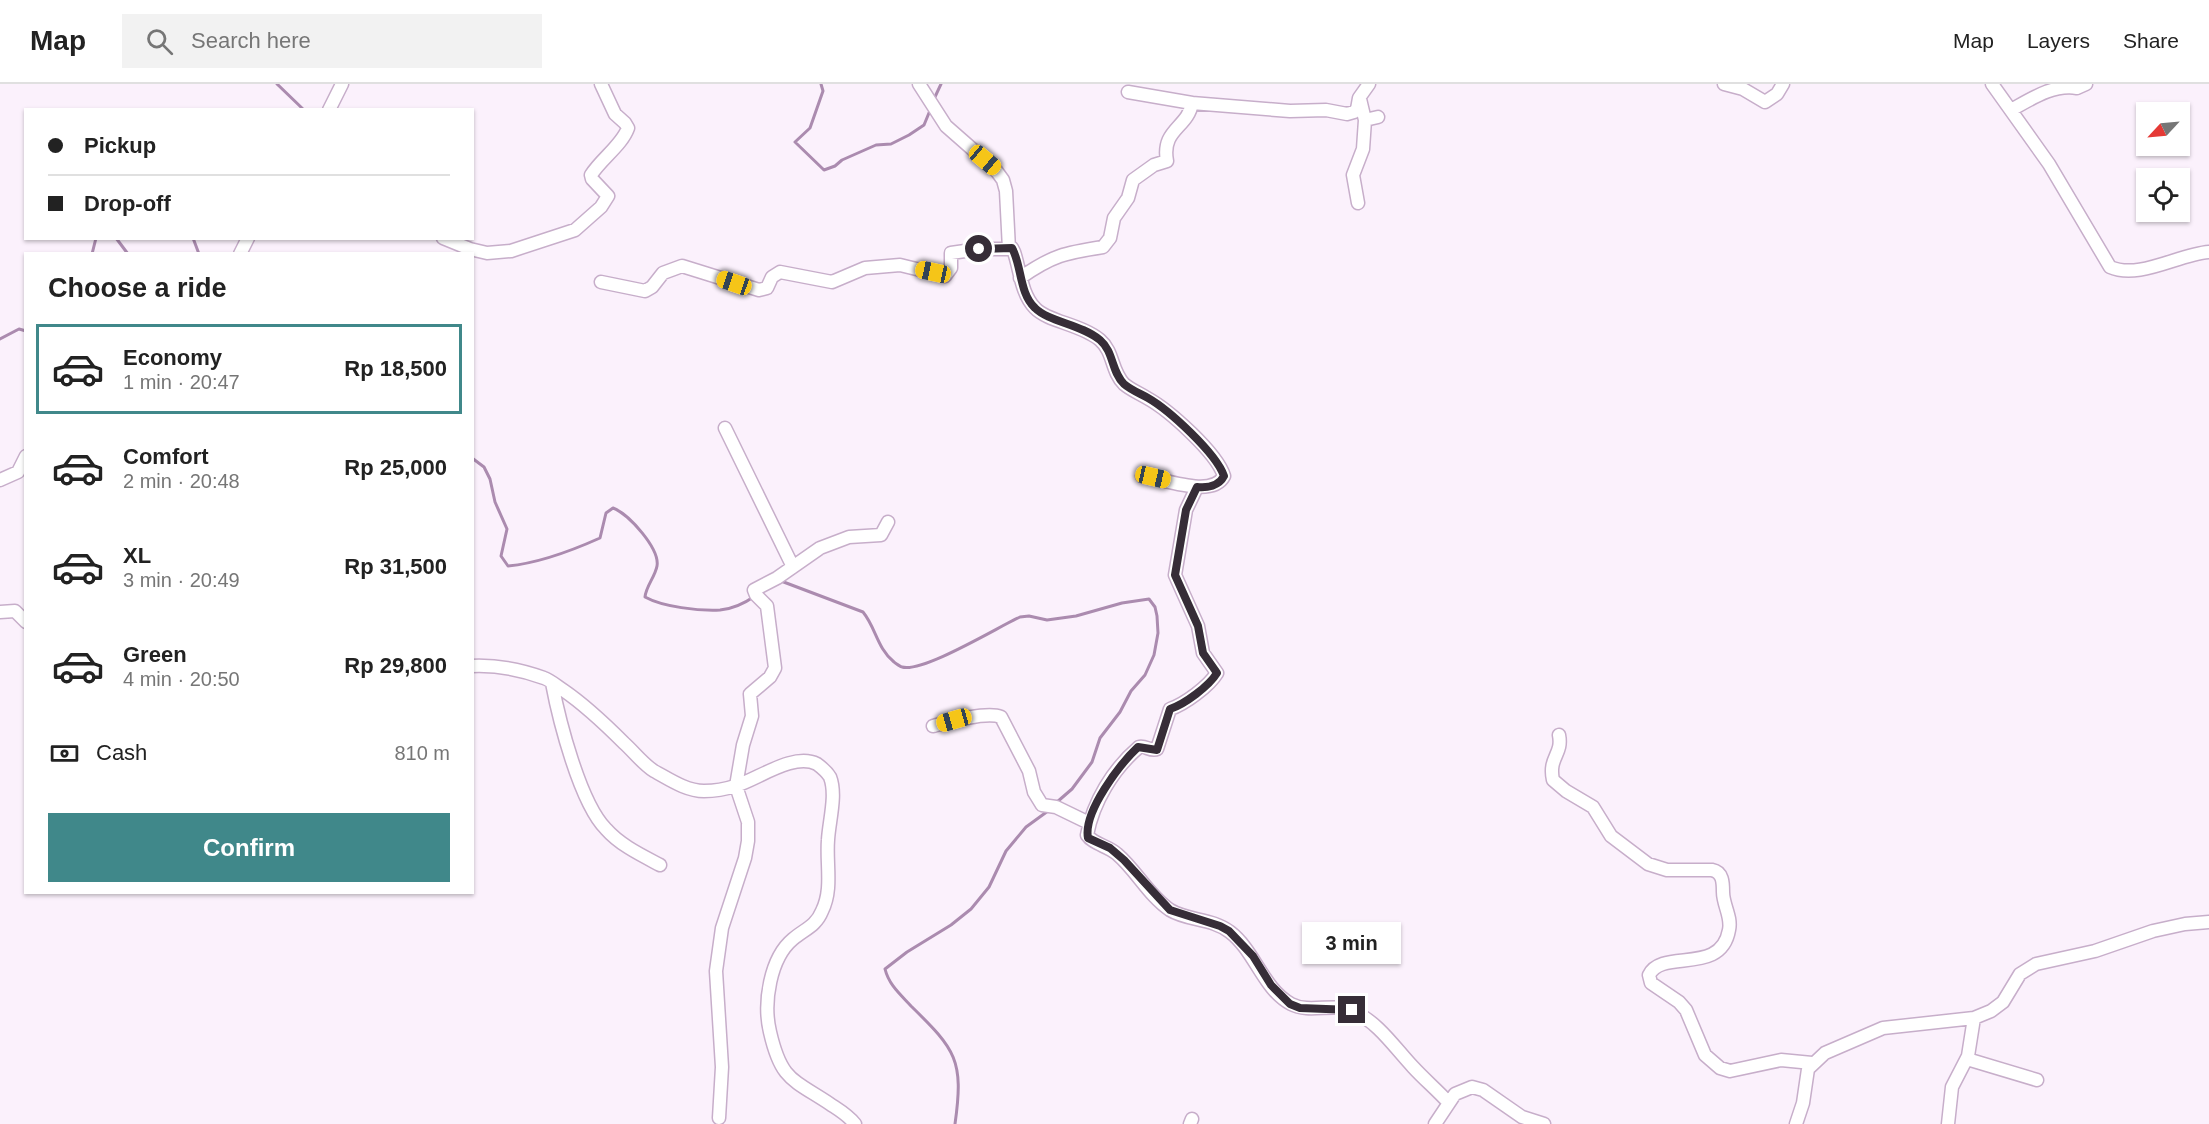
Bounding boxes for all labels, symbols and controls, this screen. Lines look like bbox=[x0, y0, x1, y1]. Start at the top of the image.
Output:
search box bbox=[122, 14, 542, 68]
text: Map bbox=[30, 25, 86, 56]
icon: search bbox=[143, 25, 176, 58]
text: Search here bbox=[191, 28, 311, 53]
text: Map bbox=[1953, 29, 1994, 52]
text: Layers bbox=[2027, 29, 2090, 52]
text: Share bbox=[2123, 29, 2179, 52]
north arrow bbox=[2136, 102, 2190, 156]
map controls bbox=[2136, 102, 2190, 222]
text: Pickup bbox=[84, 133, 156, 158]
car bbox=[965, 142, 1005, 178]
button: locate bbox=[2136, 168, 2190, 222]
text: Drop-off bbox=[84, 191, 171, 216]
route start bbox=[965, 235, 992, 262]
car bbox=[914, 259, 952, 285]
car bbox=[714, 269, 754, 297]
text: Choose a ride bbox=[48, 273, 227, 303]
icon: car bbox=[51, 342, 105, 396]
text: Economy bbox=[123, 345, 222, 370]
text: Rp 18,500 bbox=[344, 356, 447, 381]
text: 1 min · 20:47 bbox=[123, 371, 240, 393]
icon: car bbox=[51, 441, 105, 495]
text: Comfort bbox=[123, 444, 209, 469]
text: Rp 25,000 bbox=[344, 455, 447, 480]
car bbox=[1133, 464, 1173, 490]
text: 2 min · 20:48 bbox=[123, 470, 240, 492]
icon: car bbox=[51, 540, 105, 594]
text: XL bbox=[123, 543, 151, 568]
text: Rp 31,500 bbox=[344, 554, 447, 579]
text: 3 min · 20:49 bbox=[123, 569, 240, 591]
icon: car bbox=[51, 639, 105, 693]
text: Green bbox=[123, 642, 187, 667]
text: Rp 29,800 bbox=[344, 653, 447, 678]
text: 4 min · 20:50 bbox=[123, 668, 240, 690]
car bbox=[934, 706, 974, 734]
icon: cash bbox=[48, 737, 81, 770]
text: Cash bbox=[96, 740, 147, 765]
text: 810 m bbox=[394, 742, 450, 764]
button: Confirm bbox=[48, 813, 450, 882]
callout: 3 min bbox=[1302, 923, 1402, 965]
text: 3 min bbox=[1325, 932, 1378, 954]
route end bbox=[1338, 996, 1365, 1023]

